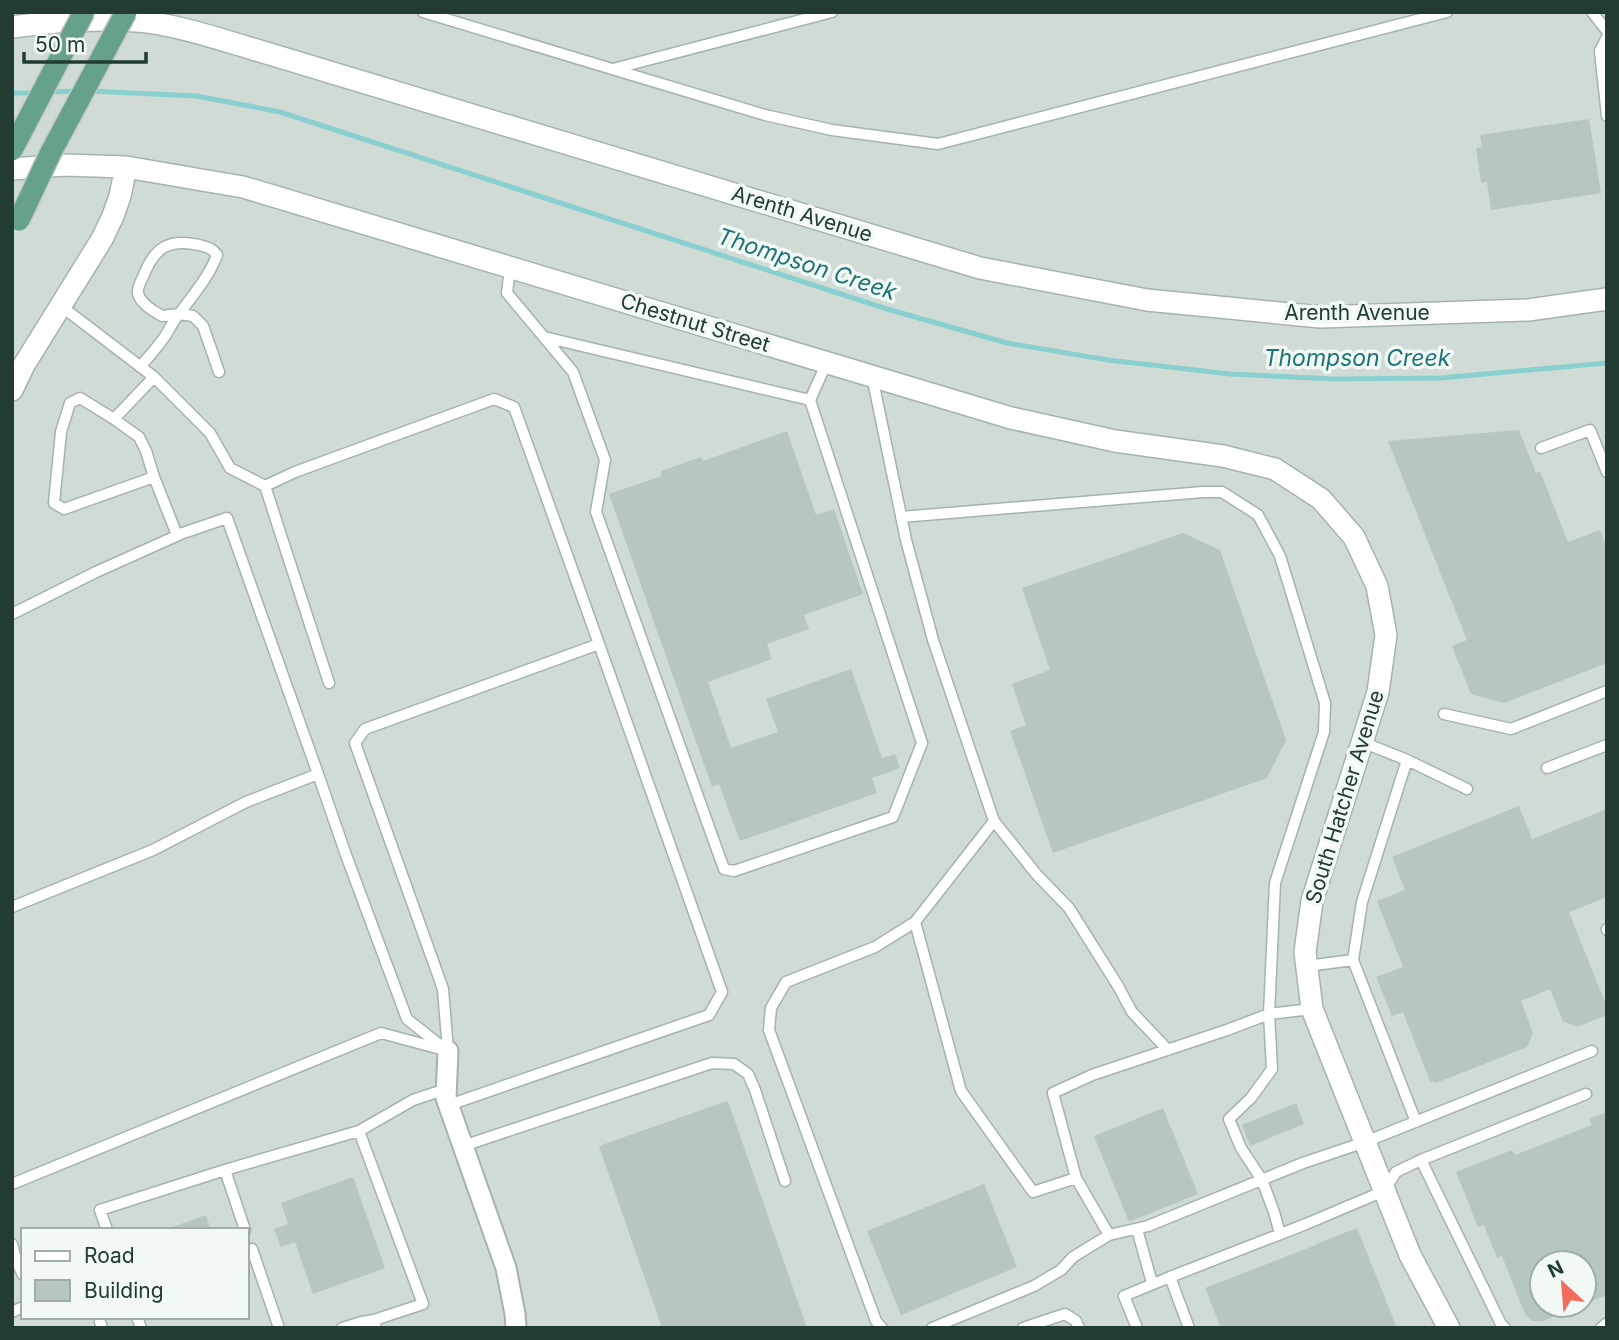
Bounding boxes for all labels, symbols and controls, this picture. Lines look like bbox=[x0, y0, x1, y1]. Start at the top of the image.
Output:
scale bar bbox=[24, 21, 147, 65]
text: 50 m bbox=[35, 32, 85, 57]
street label: Arenth Avenue bbox=[729, 180, 875, 247]
water label: Thompson Creek bbox=[714, 222, 900, 306]
street label: Chestnut Street bbox=[617, 288, 773, 357]
street label: Arenth Avenue bbox=[1284, 300, 1430, 325]
water label: Thompson Creek bbox=[1264, 344, 1451, 372]
street label: South Hatcher Avenue bbox=[1300, 687, 1389, 907]
legend bbox=[21, 1228, 248, 1319]
text: Road bbox=[84, 1243, 135, 1268]
north arrow bbox=[1528, 1249, 1598, 1319]
text: N bbox=[1544, 1256, 1567, 1283]
text: Building bbox=[84, 1278, 164, 1303]

